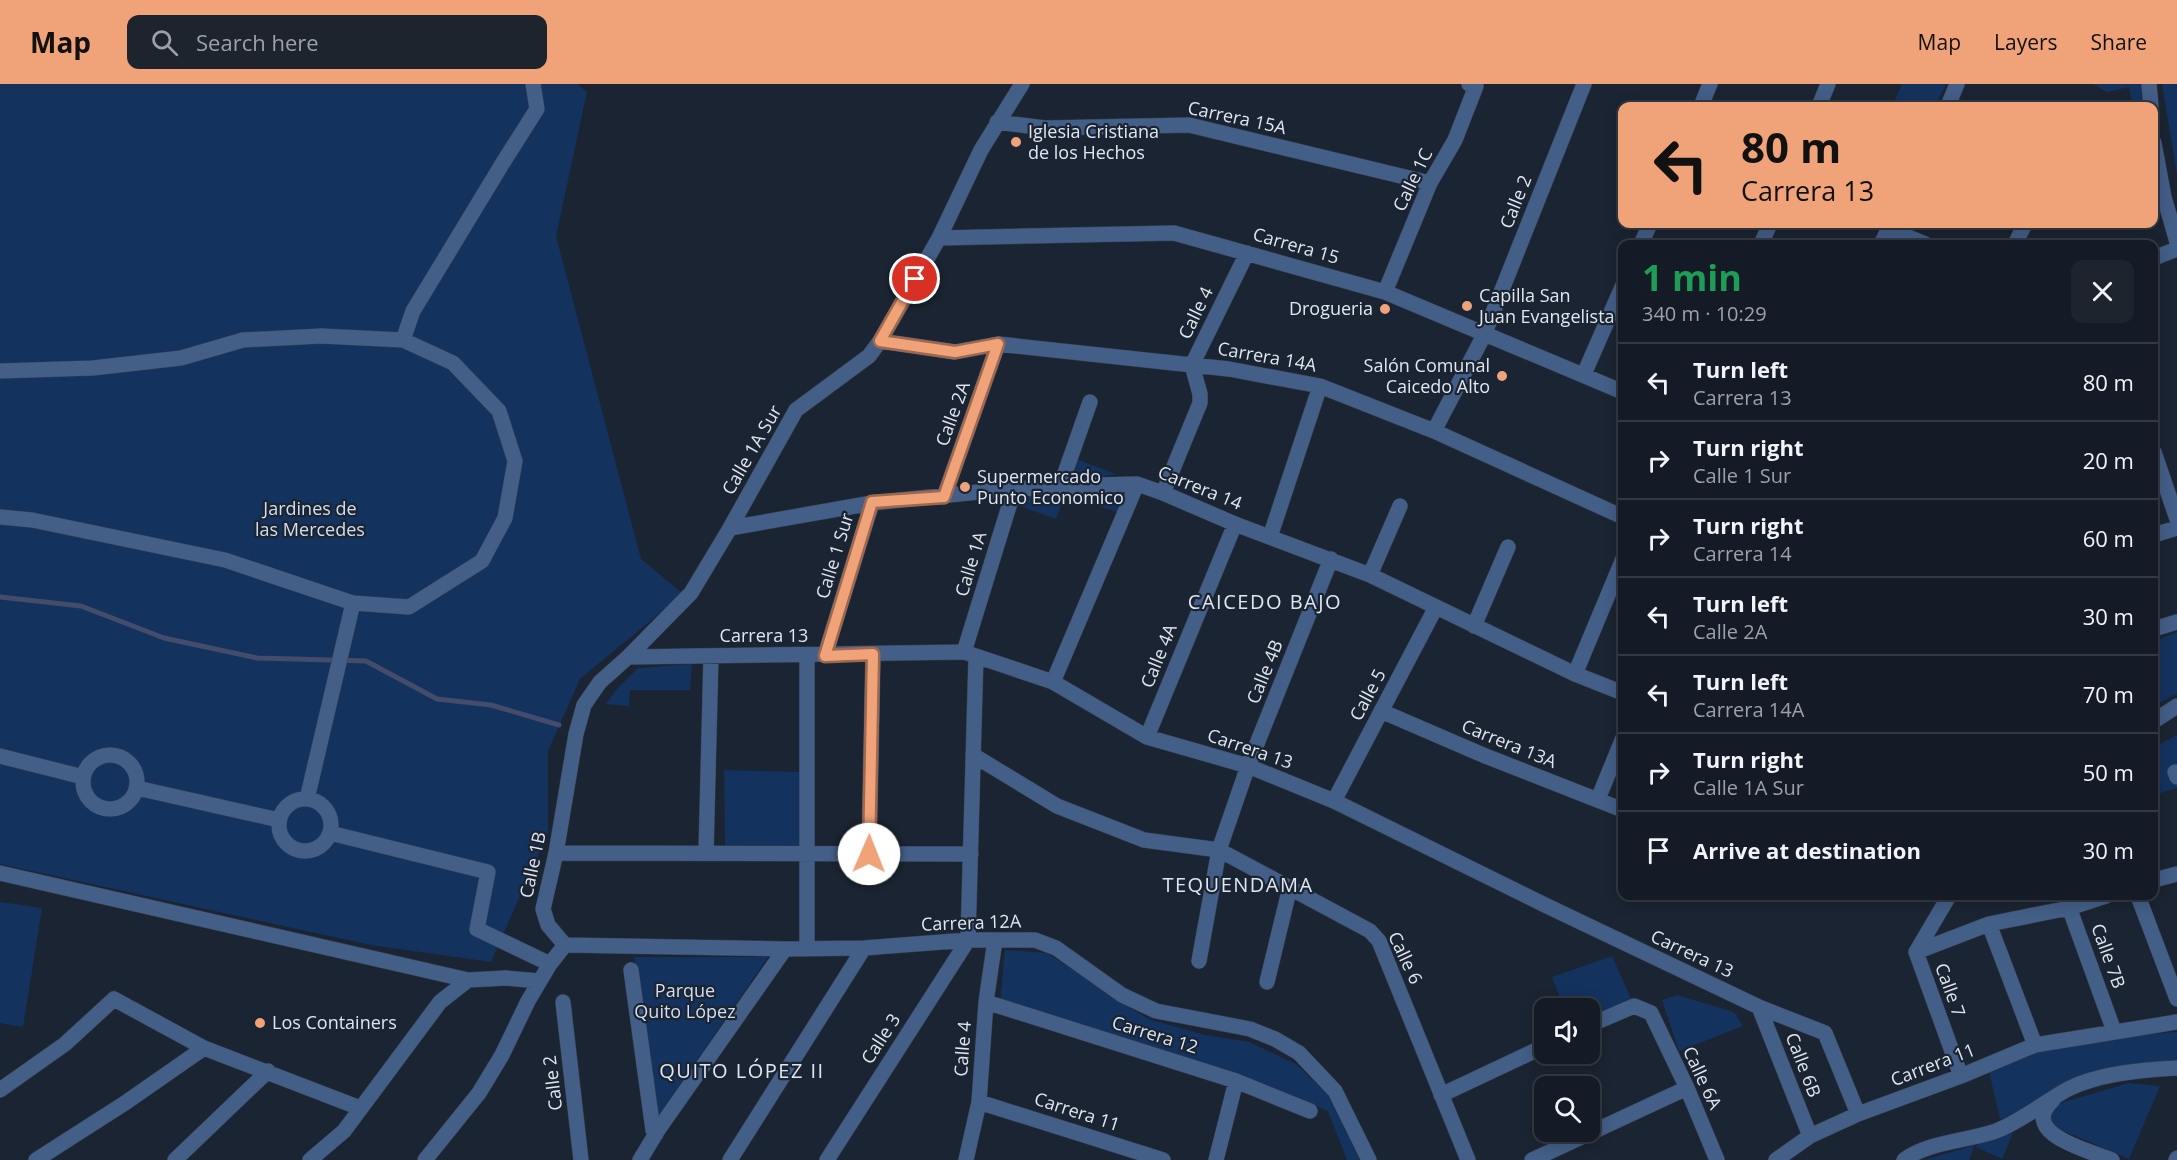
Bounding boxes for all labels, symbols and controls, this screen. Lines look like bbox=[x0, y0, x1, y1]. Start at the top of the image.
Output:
search box bbox=[127, 15, 547, 69]
text: Map bbox=[30, 23, 91, 61]
icon: search bbox=[148, 26, 181, 59]
text: Search here bbox=[196, 27, 319, 57]
text: Map bbox=[1918, 28, 1961, 56]
text: Layers bbox=[1994, 28, 2058, 56]
text: Share bbox=[2091, 28, 2147, 56]
street label: Carrera 15A bbox=[1186, 95, 1289, 139]
text: 80 m bbox=[1741, 118, 1841, 175]
place label: Iglesia Cristiana de los Hechos bbox=[1028, 119, 1159, 164]
icon: left bbox=[1642, 126, 1720, 204]
marker: Iglesia Cristiana de los Hechos bbox=[1009, 135, 1023, 149]
street label: Calle 1C bbox=[1387, 144, 1438, 215]
street label: Calle 2 bbox=[1494, 171, 1537, 232]
text: Carrera 13 bbox=[1741, 172, 1874, 209]
street label: Carrera 15 bbox=[1250, 221, 1342, 269]
pin bbox=[889, 253, 940, 304]
text: 1 min bbox=[1642, 253, 1742, 302]
button: close bbox=[2071, 260, 2134, 323]
icon: arrive bbox=[898, 262, 931, 295]
street label: Calle 4 bbox=[1172, 282, 1218, 343]
place label: Capilla San Juan Evangelista bbox=[1477, 283, 1615, 328]
place label: Drogueria bbox=[1289, 296, 1373, 320]
marker: Capilla San Juan Evangelista bbox=[1460, 299, 1474, 313]
text: 340 m · 10:29 bbox=[1642, 300, 1767, 327]
marker: Drogueria bbox=[1378, 302, 1392, 316]
street label: Carrera 14A bbox=[1216, 336, 1319, 377]
place label: Salón Comunal Caicedo Alto bbox=[1364, 353, 1490, 398]
text: Turn left bbox=[1693, 354, 1788, 384]
icon: left bbox=[1642, 366, 1675, 399]
text: 80 m bbox=[2083, 367, 2134, 397]
marker: Salón Comunal Caicedo Alto bbox=[1495, 369, 1509, 383]
street label: Calle 2A bbox=[929, 378, 975, 449]
text: Carrera 13 bbox=[1693, 384, 1792, 411]
street label: Calle 1A Sur bbox=[716, 400, 787, 499]
text: Turn right bbox=[1693, 432, 1804, 462]
icon: right bbox=[1642, 444, 1675, 477]
text: 20 m bbox=[2083, 445, 2134, 475]
street label: Carrera 14 bbox=[1155, 459, 1246, 515]
text: Calle 1 Sur bbox=[1693, 462, 1791, 489]
place label: Supermercado Punto Economico bbox=[977, 464, 1124, 509]
marker: Supermercado Punto Economico bbox=[958, 480, 972, 494]
park label: Jardines de las Mercedes bbox=[255, 496, 365, 541]
street label: Calle 1 Sur bbox=[810, 509, 859, 602]
text: Turn right bbox=[1693, 510, 1804, 540]
icon: right bbox=[1642, 522, 1675, 555]
text: 60 m bbox=[2083, 523, 2134, 553]
street label: Calle 1A bbox=[949, 528, 991, 599]
text: Carrera 14 bbox=[1693, 540, 1792, 567]
district label: CAICEDO BAJO bbox=[1188, 588, 1342, 615]
text: Turn left bbox=[1693, 588, 1788, 618]
icon: left bbox=[1642, 600, 1675, 633]
text: 30 m bbox=[2083, 601, 2134, 631]
text: Calle 2A bbox=[1693, 618, 1767, 645]
street label: Calle 4A bbox=[1134, 620, 1182, 691]
street label: Carrera 13 bbox=[720, 623, 808, 647]
street label: Calle 4B bbox=[1240, 636, 1288, 707]
street label: Calle 5 bbox=[1343, 664, 1391, 725]
text: Turn left bbox=[1693, 666, 1788, 696]
icon: left bbox=[1642, 678, 1675, 711]
text: 70 m bbox=[2083, 679, 2134, 709]
text: Carrera 14A bbox=[1693, 696, 1804, 723]
street label: Carrera 13A bbox=[1458, 713, 1561, 773]
street label: Carrera 13 bbox=[1204, 722, 1296, 774]
text: Turn right bbox=[1693, 744, 1804, 774]
icon: right bbox=[1642, 756, 1675, 789]
text: 50 m bbox=[2083, 757, 2134, 787]
text: Calle 1A Sur bbox=[1693, 774, 1804, 801]
position arrow bbox=[837, 822, 901, 886]
street label: Calle 1B bbox=[513, 829, 551, 900]
icon: arrive bbox=[1642, 834, 1675, 867]
text: Arrive at destination bbox=[1693, 835, 1921, 865]
text: 30 m bbox=[2083, 835, 2134, 865]
district label: TEQUENDAMA bbox=[1162, 871, 1314, 898]
street label: Carrera 12A bbox=[920, 908, 1022, 936]
street label: Calle 7B bbox=[2086, 920, 2132, 991]
street label: Carrera 13 bbox=[1647, 923, 1738, 983]
street label: Calle 6 bbox=[1383, 927, 1429, 988]
street label: Calle 7 bbox=[1930, 959, 1972, 1020]
park label: Parque Quito López bbox=[634, 978, 736, 1023]
map controls bbox=[1534, 998, 1600, 1142]
button: sound bbox=[1534, 998, 1600, 1064]
street label: Calle 3 bbox=[855, 1009, 905, 1068]
place label: Los Containers bbox=[272, 1010, 397, 1034]
street label: Carrera 12 bbox=[1109, 1010, 1201, 1058]
marker: Los Containers bbox=[253, 1016, 267, 1030]
street label: Calle 4 bbox=[948, 1020, 976, 1077]
street label: Calle 6B bbox=[1781, 1029, 1827, 1100]
street label: Carrera 11 bbox=[1887, 1037, 1978, 1091]
street label: Calle 6A bbox=[1678, 1042, 1728, 1114]
street label: Calle 2 bbox=[537, 1054, 567, 1112]
district label: QUITO LÓPEZ II bbox=[659, 1057, 825, 1084]
button: search bbox=[1534, 1076, 1600, 1142]
street label: Carrera 11 bbox=[1031, 1086, 1123, 1136]

